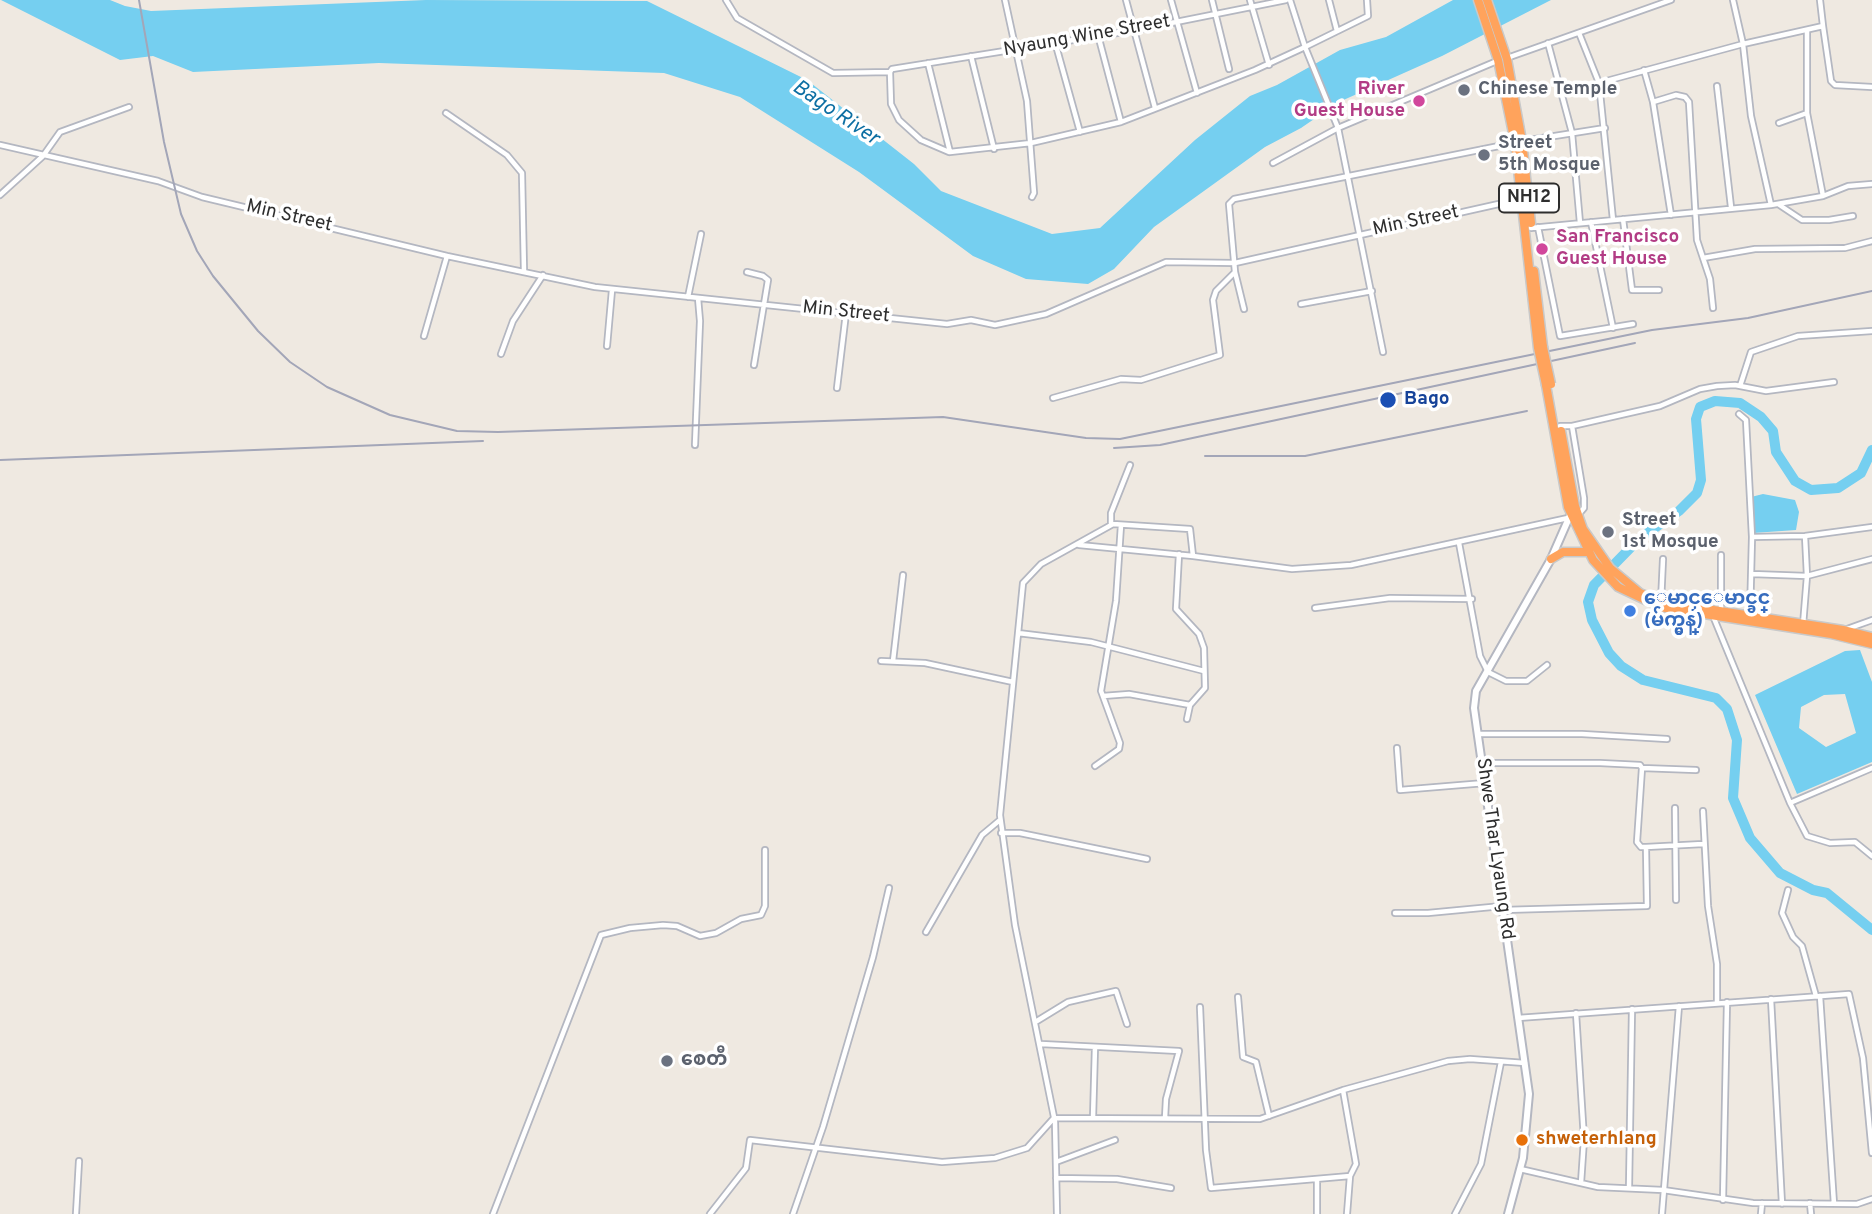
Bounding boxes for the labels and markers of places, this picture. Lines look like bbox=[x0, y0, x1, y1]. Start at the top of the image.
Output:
place label: River Guest House bbox=[1294, 79, 1405, 123]
place label: Chinese Temple bbox=[1478, 79, 1617, 101]
marker: Chinese Temple bbox=[1456, 82, 1472, 98]
marker: River Guest House bbox=[1411, 93, 1427, 109]
place label: Street 5th Mosque bbox=[1498, 133, 1600, 177]
marker: Street 5th Mosque bbox=[1476, 147, 1492, 163]
place label: San Francisco Guest House bbox=[1556, 227, 1679, 271]
marker: San Francisco Guest House bbox=[1534, 241, 1550, 257]
place label: Bago bbox=[1404, 389, 1449, 411]
marker: Bago bbox=[1378, 390, 1398, 410]
place label: Street 1st Mosque bbox=[1622, 510, 1719, 554]
marker: Street 1st Mosque bbox=[1600, 524, 1616, 540]
place label: ေမာင္ေမာင္ခင္ (မ်က္မွန္) bbox=[1644, 589, 1770, 633]
marker: ေမာင္ေမာင္ခင္ (မ်က္မွန္) bbox=[1622, 603, 1638, 619]
place label: စေတီ bbox=[681, 1050, 727, 1072]
marker: စေတီ bbox=[659, 1053, 675, 1069]
place label: shweterhlang bbox=[1536, 1129, 1657, 1151]
marker: shweterhlang bbox=[1514, 1132, 1530, 1148]

